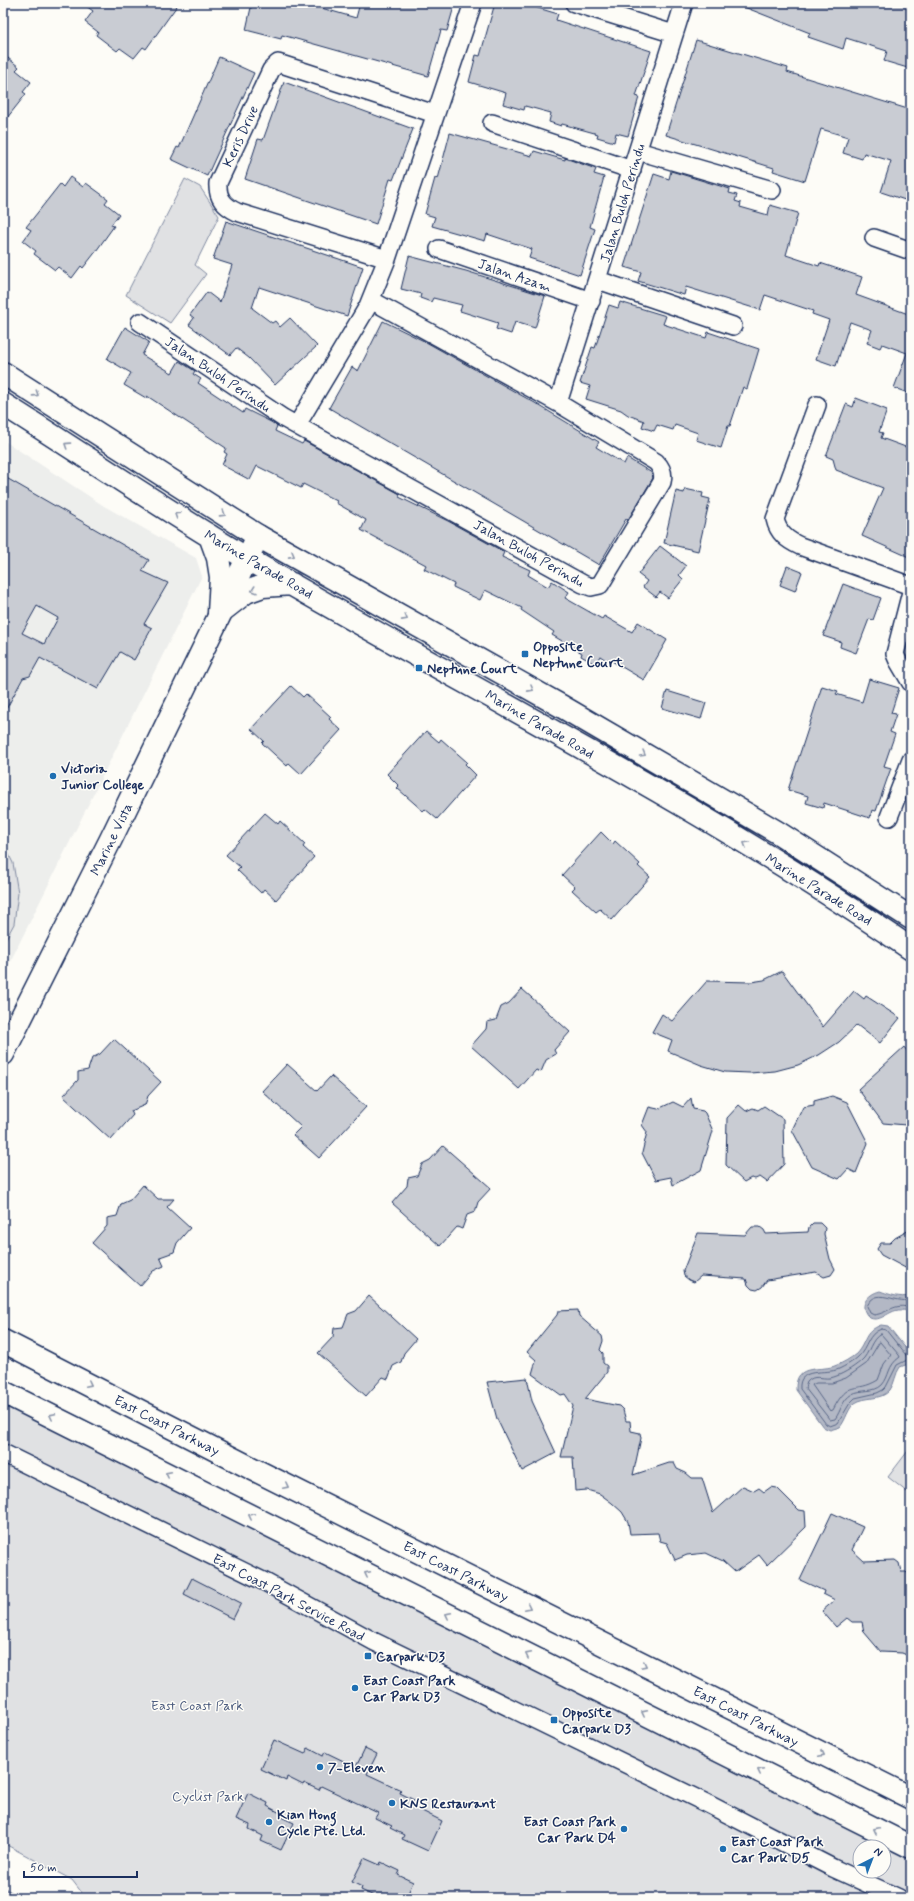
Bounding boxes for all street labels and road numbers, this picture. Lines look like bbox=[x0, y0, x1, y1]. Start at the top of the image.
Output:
street label: Keris Drive bbox=[219, 103, 263, 170]
street label: Jalan Buloh Perindu bbox=[596, 142, 650, 265]
street label: Jalan Azam bbox=[475, 255, 554, 297]
street label: Jalan Buloh Perindu bbox=[161, 333, 274, 417]
street label: Jalan Buloh Perindu bbox=[470, 516, 587, 592]
street label: Marine Parade Road bbox=[201, 526, 316, 603]
street label: Marine Parade Road bbox=[482, 686, 597, 763]
street label: Marine Vista bbox=[87, 800, 137, 879]
street label: Marine Parade Road bbox=[762, 850, 875, 930]
street label: East Coast Parkway bbox=[111, 1391, 222, 1460]
street label: East Coast Parkway bbox=[400, 1537, 511, 1606]
street label: East Coast Park Service Road bbox=[209, 1550, 368, 1646]
street label: East Coast Parkway bbox=[690, 1682, 801, 1751]

